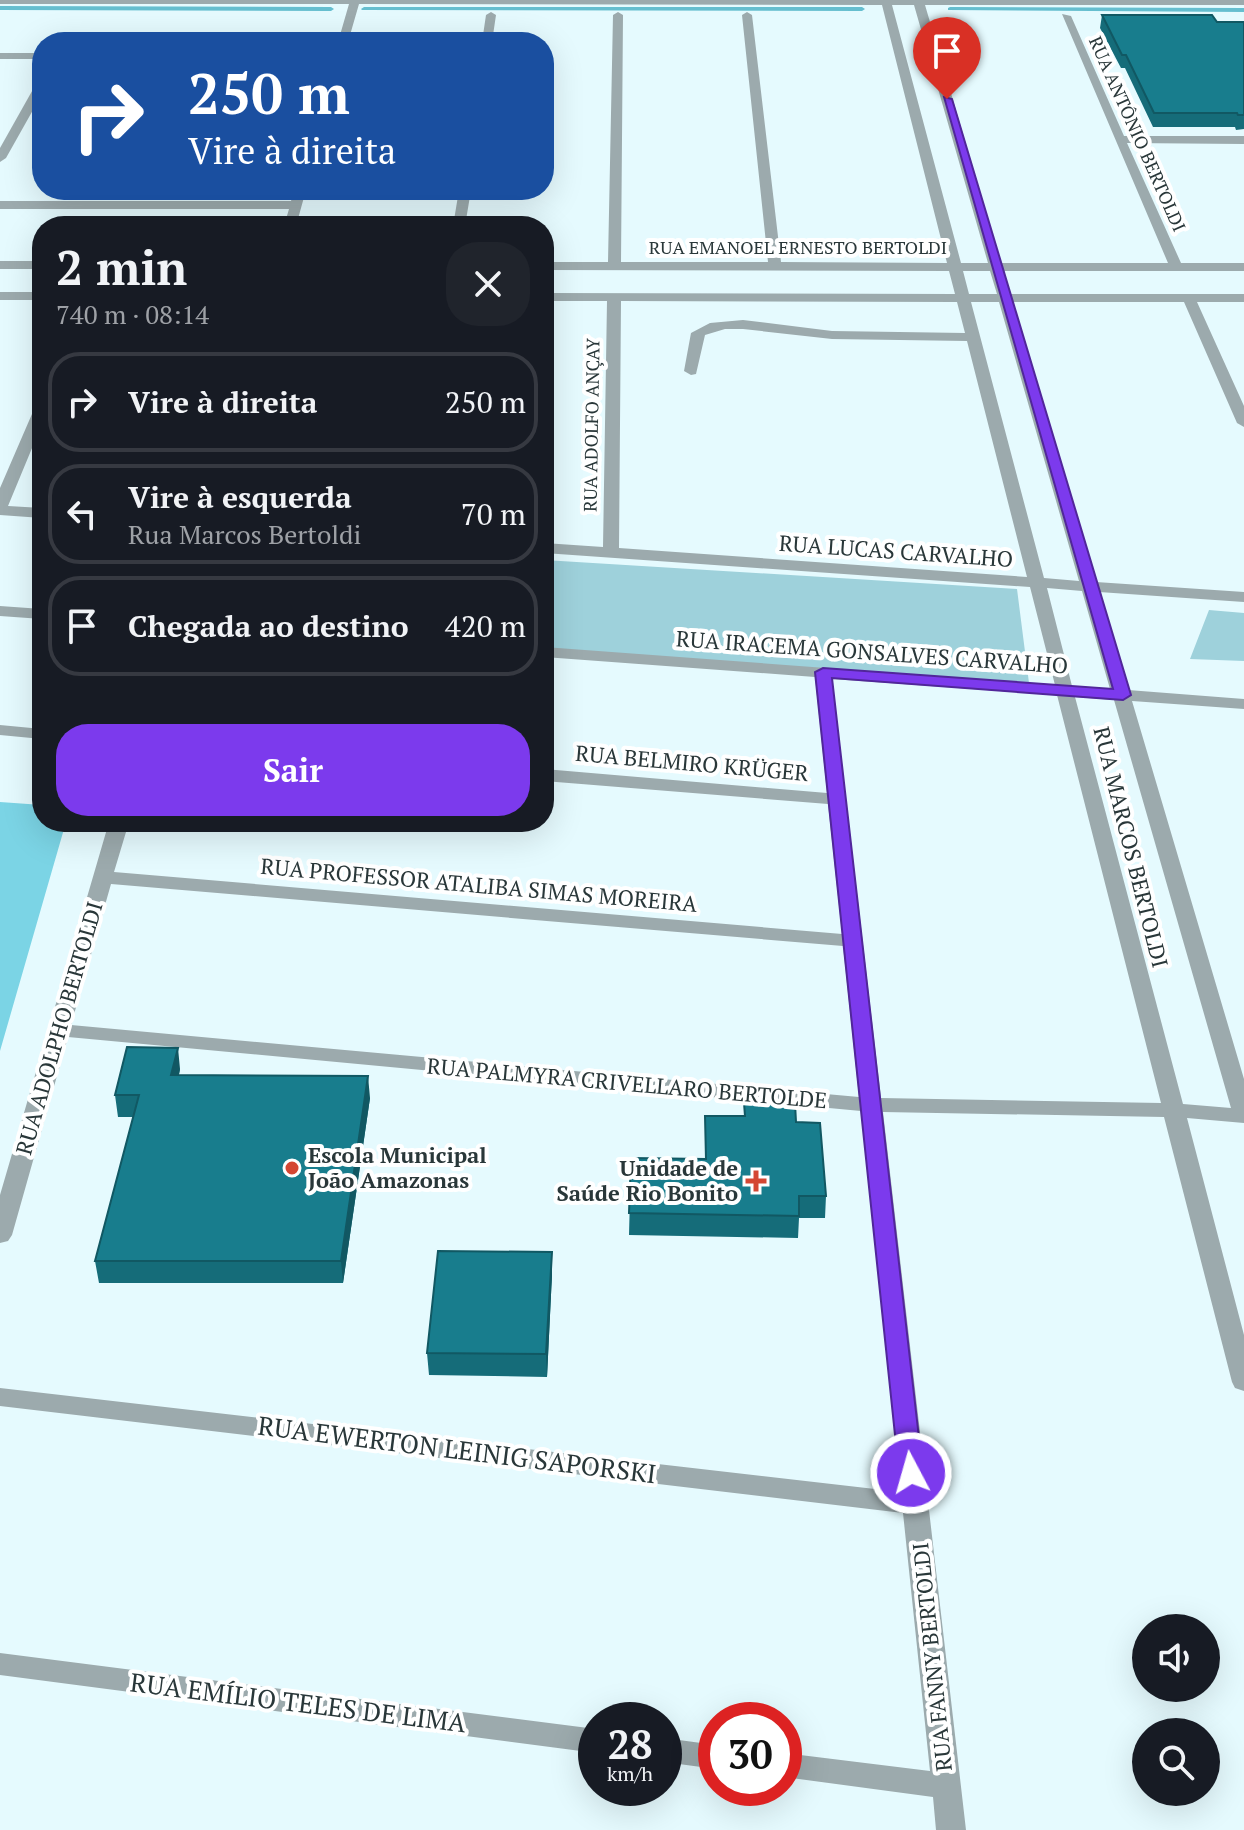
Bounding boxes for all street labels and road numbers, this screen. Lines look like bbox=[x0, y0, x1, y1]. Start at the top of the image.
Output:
street label: RUA ANTÔNIO BERTOLDI bbox=[1084, 32, 1192, 235]
street label: RUA EMANOEL ERNESTO BERTOLDI bbox=[649, 235, 947, 259]
street label: RUA ADOLFO ANÇAY bbox=[577, 337, 605, 512]
street label: RUA LUCAS CARVALHO bbox=[778, 528, 1014, 573]
street label: RUA IRACEMA GONSALVES CARVALHO bbox=[675, 623, 1069, 680]
street label: RUA MARCOS BERTOLDI bbox=[1088, 723, 1175, 970]
street label: RUA BELMIRO KRÜGER bbox=[574, 738, 810, 787]
street label: RUA PROFESSOR ATALIBA SIMAS MOREIRA bbox=[260, 851, 700, 918]
street label: RUA ADOLPHO BERTOLDI bbox=[8, 898, 109, 1158]
street label: RUA PALMYRA CRIVELLARO BERTOLDE bbox=[426, 1051, 828, 1114]
street label: RUA EWERTON LEINIG SAPORSKI bbox=[256, 1408, 658, 1490]
street label: RUA FANNY BERTOLDI bbox=[905, 1541, 958, 1773]
street label: RUA EMÍLIO TELES DE LIMA bbox=[128, 1665, 468, 1739]

